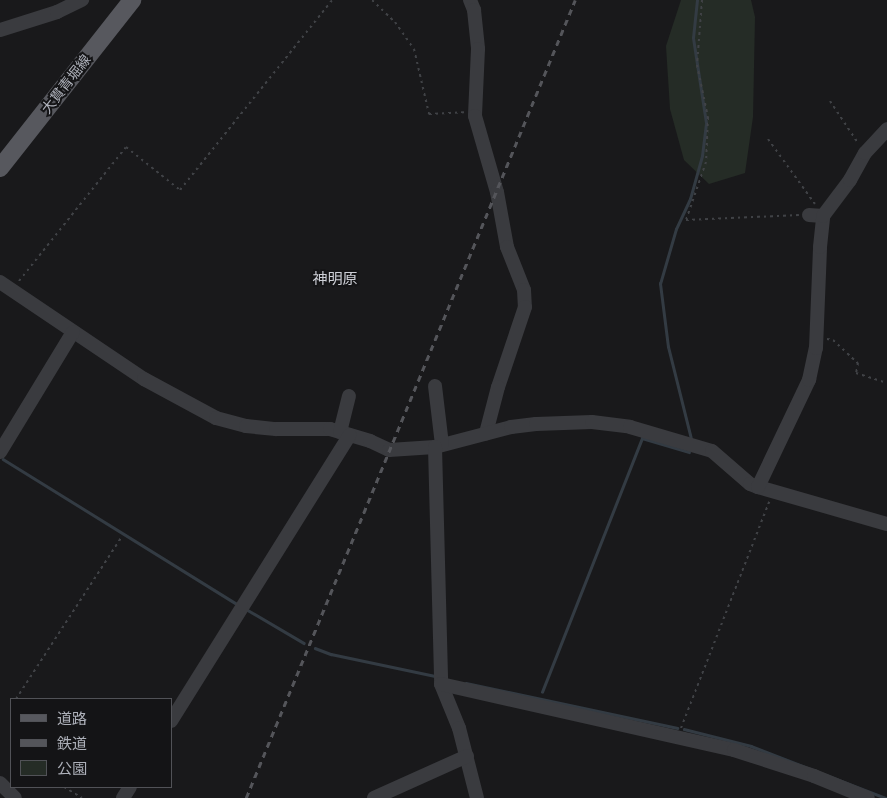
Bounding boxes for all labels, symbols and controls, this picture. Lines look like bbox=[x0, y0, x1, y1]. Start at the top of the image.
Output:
street label: 大貫青堀線 bbox=[38, 51, 94, 117]
district label: 神明原 bbox=[313, 270, 357, 288]
legend bbox=[10, 698, 172, 788]
text: 道路 bbox=[57, 709, 87, 727]
text: 鉄道 bbox=[57, 734, 87, 752]
text: 公園 bbox=[57, 759, 87, 777]

